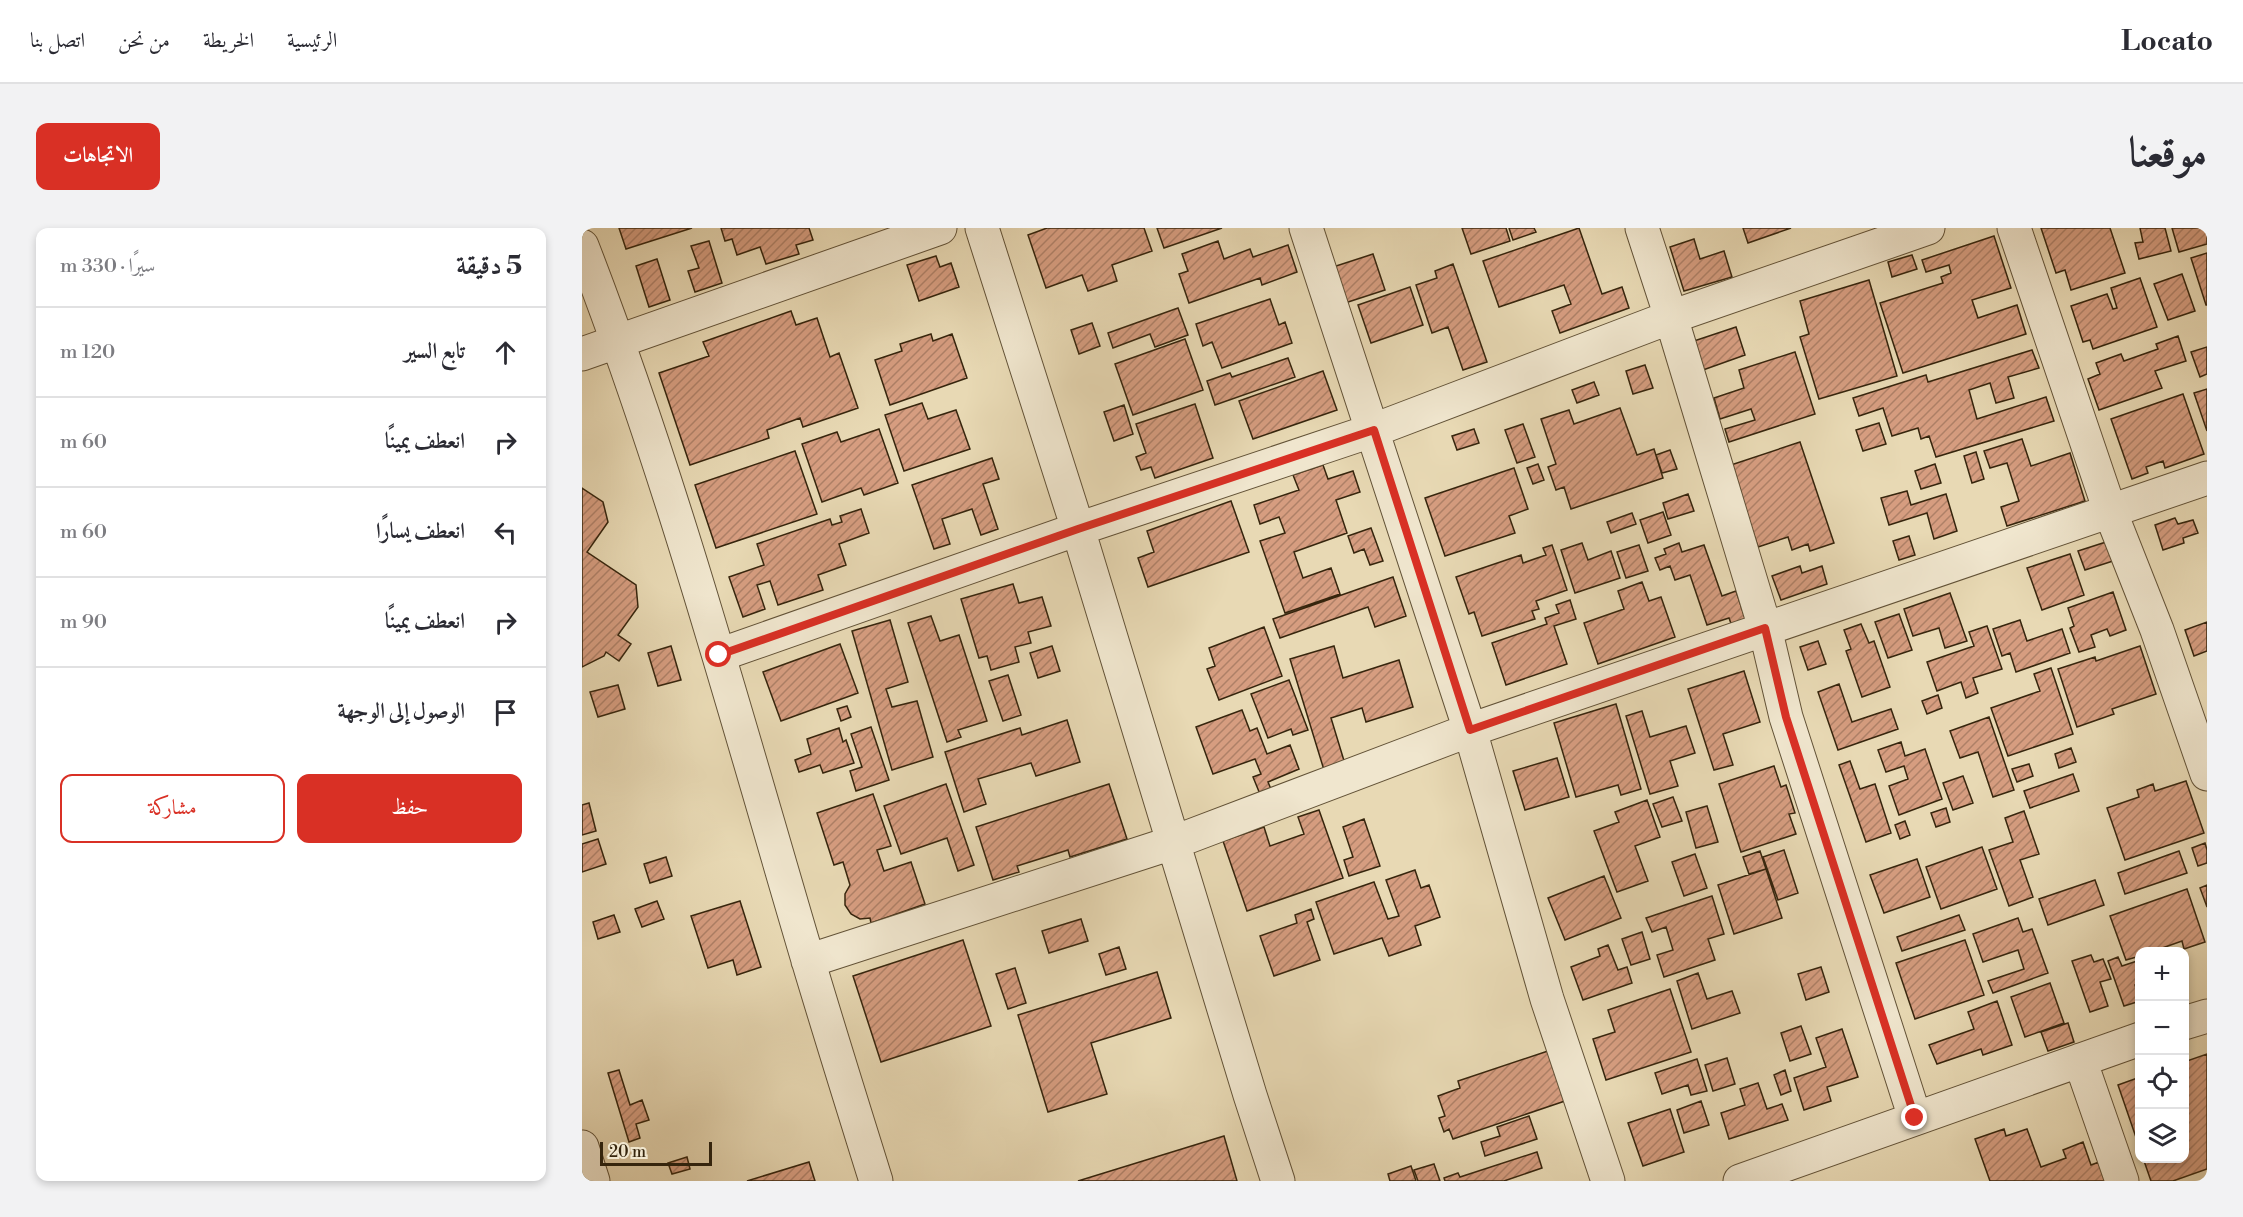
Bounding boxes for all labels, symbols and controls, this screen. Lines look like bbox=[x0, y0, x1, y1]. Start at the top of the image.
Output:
text: Locato bbox=[2121, 24, 2213, 59]
text: اتصل بنا bbox=[30, 28, 85, 54]
text: من نحن bbox=[118, 28, 170, 54]
text: الخريطة bbox=[203, 28, 254, 54]
text: الرئيسية bbox=[287, 28, 337, 54]
button: الاتجاهات bbox=[36, 123, 160, 190]
text: موقعنا bbox=[2129, 127, 2207, 180]
text: 5 دقيقة bbox=[456, 250, 522, 282]
text: سيرًا · 330 m bbox=[60, 254, 155, 279]
icon: ahead bbox=[489, 336, 522, 369]
text: تابع السير bbox=[404, 338, 465, 365]
text: 120 m bbox=[60, 340, 115, 365]
icon: right bbox=[489, 426, 522, 459]
text: انعطف يمينًا bbox=[385, 428, 465, 455]
text: 60 m bbox=[60, 430, 107, 455]
icon: left bbox=[489, 516, 522, 549]
text: انعطف يسارًا bbox=[376, 518, 465, 545]
text: 60 m bbox=[60, 520, 107, 545]
icon: right bbox=[489, 606, 522, 639]
text: انعطف يمينًا bbox=[385, 608, 465, 635]
text: 90 m bbox=[60, 610, 107, 635]
route start bbox=[705, 641, 731, 667]
icon: arrive bbox=[489, 696, 522, 729]
text: الوصول إلى الوجهة bbox=[337, 698, 465, 725]
button: مشاركة bbox=[60, 774, 285, 843]
button: حفظ bbox=[297, 774, 522, 843]
map controls bbox=[2135, 947, 2189, 1163]
button: + bbox=[2135, 947, 2189, 1001]
button: − bbox=[2135, 1001, 2189, 1055]
button: locate bbox=[2135, 1055, 2189, 1109]
route end bbox=[1901, 1104, 1927, 1130]
button: layers bbox=[2135, 1109, 2189, 1163]
scale bar bbox=[600, 1139, 712, 1166]
text: 20 m bbox=[609, 1142, 646, 1162]

